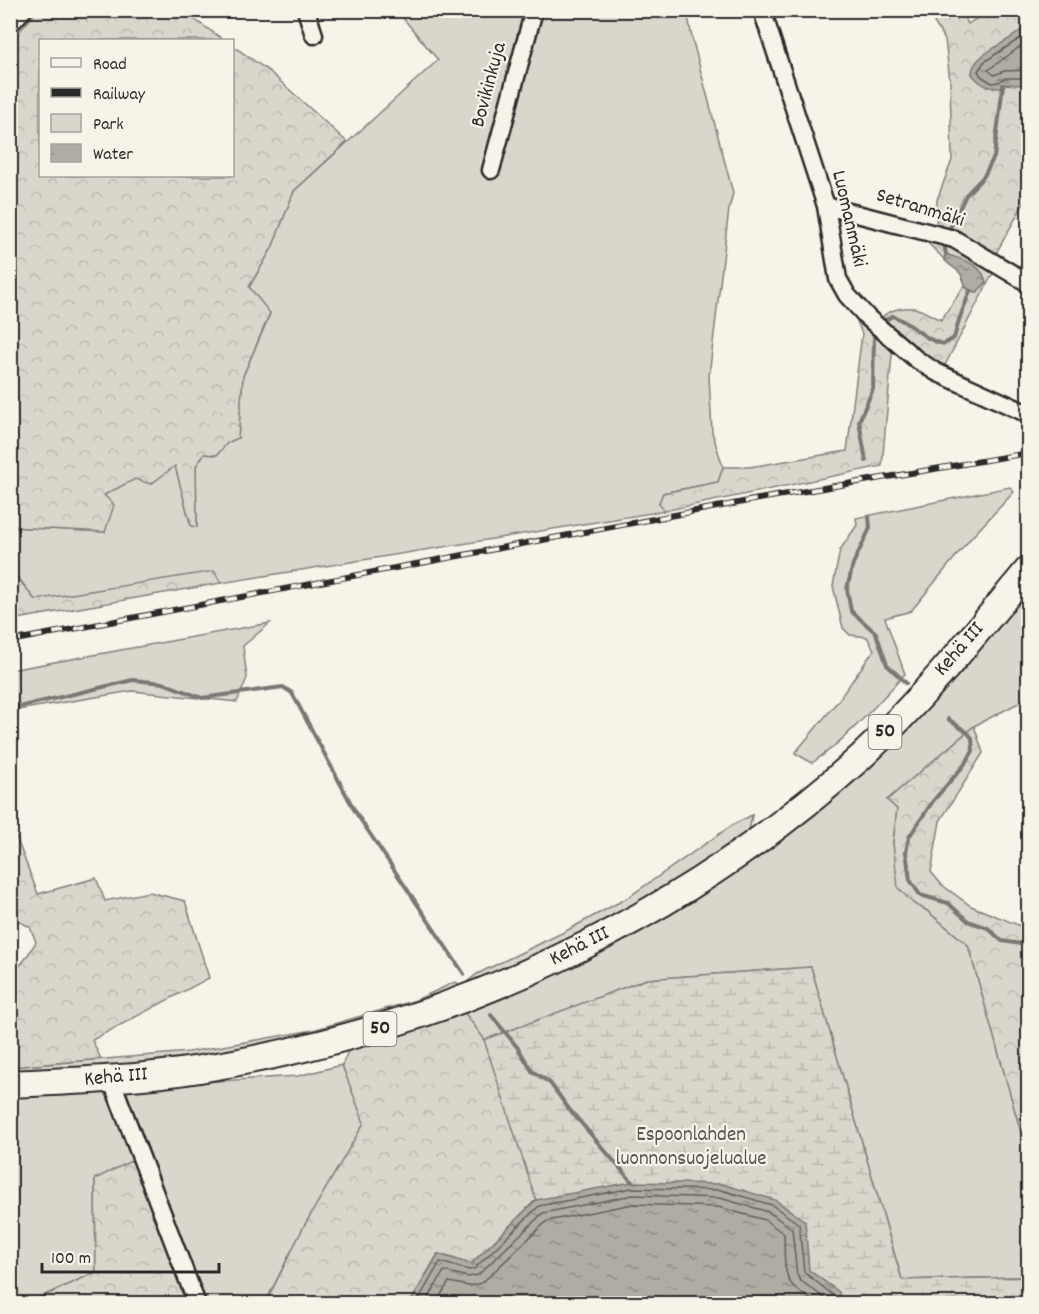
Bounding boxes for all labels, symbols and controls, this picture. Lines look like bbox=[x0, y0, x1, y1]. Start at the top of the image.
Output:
street label: Bovikinkuja bbox=[464, 38, 516, 131]
legend bbox=[39, 39, 234, 177]
text: Road bbox=[93, 53, 127, 78]
text: Railway bbox=[93, 83, 146, 108]
text: Park bbox=[93, 113, 124, 138]
text: Water bbox=[93, 143, 133, 168]
street label: Luomanmäki bbox=[822, 168, 874, 270]
street label: Setranmäki bbox=[872, 181, 968, 237]
street label: Kehä III bbox=[928, 616, 992, 684]
road number: 50 bbox=[868, 715, 902, 749]
street label: Kehä III bbox=[545, 919, 615, 975]
road number: 50 bbox=[364, 1012, 397, 1046]
street label: Kehä III bbox=[83, 1060, 149, 1096]
park label: Espoonlahden luonnonsuojelualue bbox=[615, 1121, 767, 1175]
scale bar bbox=[42, 1236, 219, 1274]
text: 100 m bbox=[51, 1247, 91, 1272]

